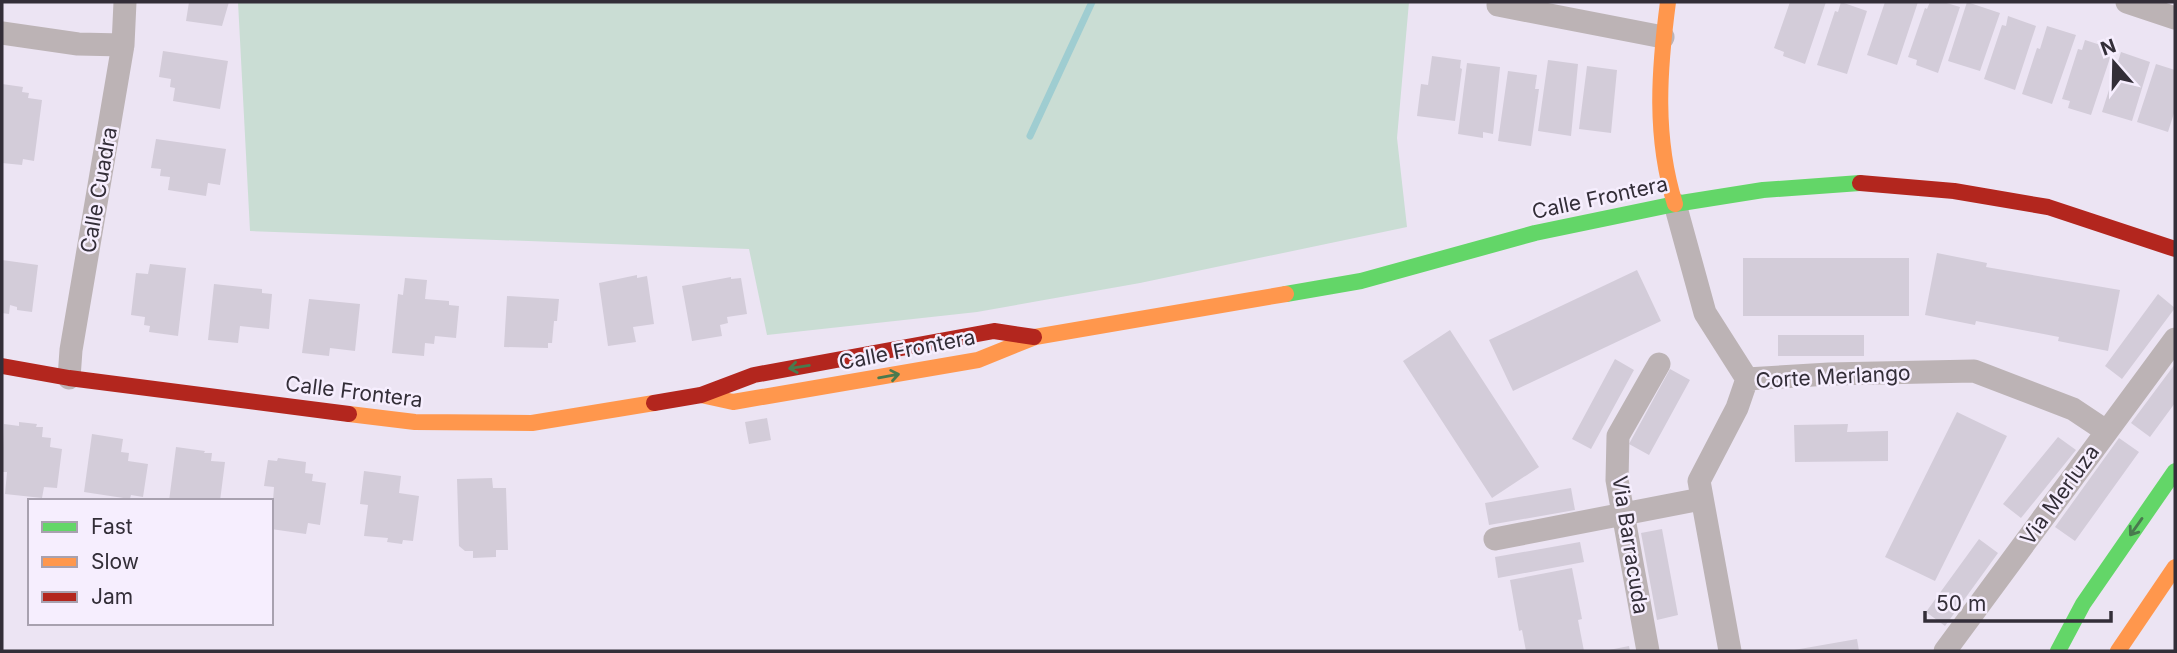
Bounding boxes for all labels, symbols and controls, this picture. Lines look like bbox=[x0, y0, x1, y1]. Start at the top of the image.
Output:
north arrow bbox=[2079, 28, 2149, 98]
text: N bbox=[2098, 34, 2119, 61]
street label: Calle Cuadra bbox=[75, 125, 122, 255]
street label: Calle Frontera bbox=[1530, 171, 1670, 224]
street label: Calle Frontera bbox=[837, 324, 977, 375]
street label: Corte Merlango bbox=[1755, 360, 1911, 393]
one-way arrow bbox=[788, 361, 811, 374]
one-way arrow bbox=[877, 369, 900, 382]
street label: Calle Frontera bbox=[284, 371, 424, 412]
street label: Via Merluza bbox=[2015, 440, 2104, 550]
street label: Via Barracuda bbox=[1607, 474, 1654, 616]
legend bbox=[28, 499, 273, 625]
text: Fast bbox=[91, 514, 133, 539]
one-way arrow bbox=[2129, 516, 2143, 536]
text: Slow bbox=[91, 549, 139, 574]
scale bar bbox=[1925, 580, 2110, 624]
text: Jam bbox=[91, 584, 133, 609]
text: 50 m bbox=[1936, 591, 1986, 616]

